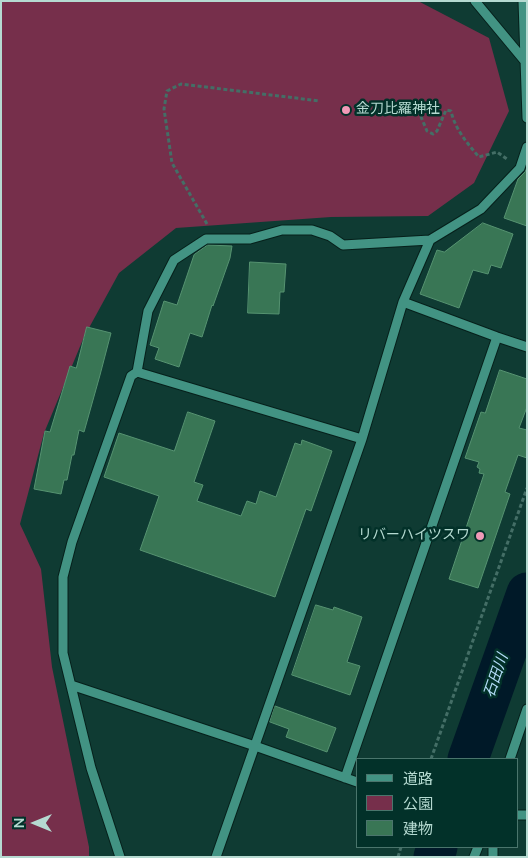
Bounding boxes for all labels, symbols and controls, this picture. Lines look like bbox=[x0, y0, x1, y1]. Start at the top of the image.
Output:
place label: 金刀比羅神社 bbox=[356, 102, 440, 118]
marker: 金刀比羅神社 bbox=[340, 104, 352, 116]
place label: リバーハイツスワ bbox=[358, 528, 470, 544]
marker: リバーハイツスワ bbox=[474, 530, 486, 542]
water label: 石田川 bbox=[481, 652, 513, 700]
legend bbox=[356, 758, 518, 848]
text: 道路 bbox=[403, 769, 433, 789]
text: 公園 bbox=[403, 794, 433, 814]
north arrow bbox=[10, 798, 60, 848]
text: N bbox=[10, 818, 29, 828]
text: 建物 bbox=[403, 819, 433, 839]

